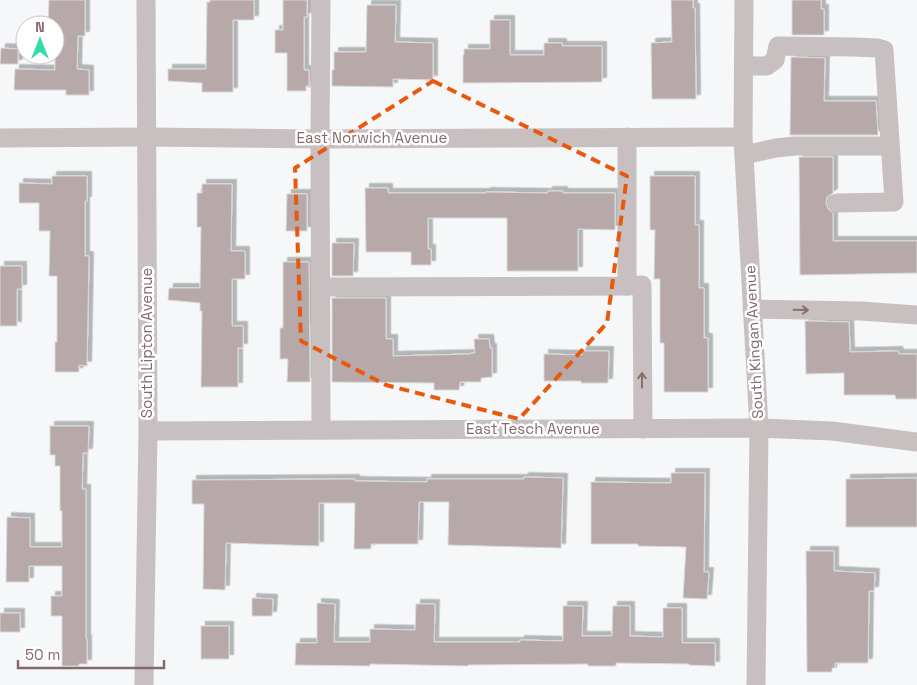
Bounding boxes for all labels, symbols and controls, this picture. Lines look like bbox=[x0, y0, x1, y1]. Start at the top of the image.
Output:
north arrow bbox=[15, 15, 65, 65]
text: N bbox=[35, 18, 45, 36]
street label: East Norwich Avenue bbox=[297, 128, 448, 147]
street label: South Kingan Avenue bbox=[740, 265, 767, 419]
street label: South Lipton Avenue bbox=[137, 268, 156, 418]
one-way arrow bbox=[792, 305, 809, 315]
one-way arrow bbox=[638, 372, 647, 388]
street label: East Tesch Avenue bbox=[466, 419, 600, 438]
scale bar bbox=[18, 638, 164, 670]
text: 50 m bbox=[25, 645, 60, 664]

